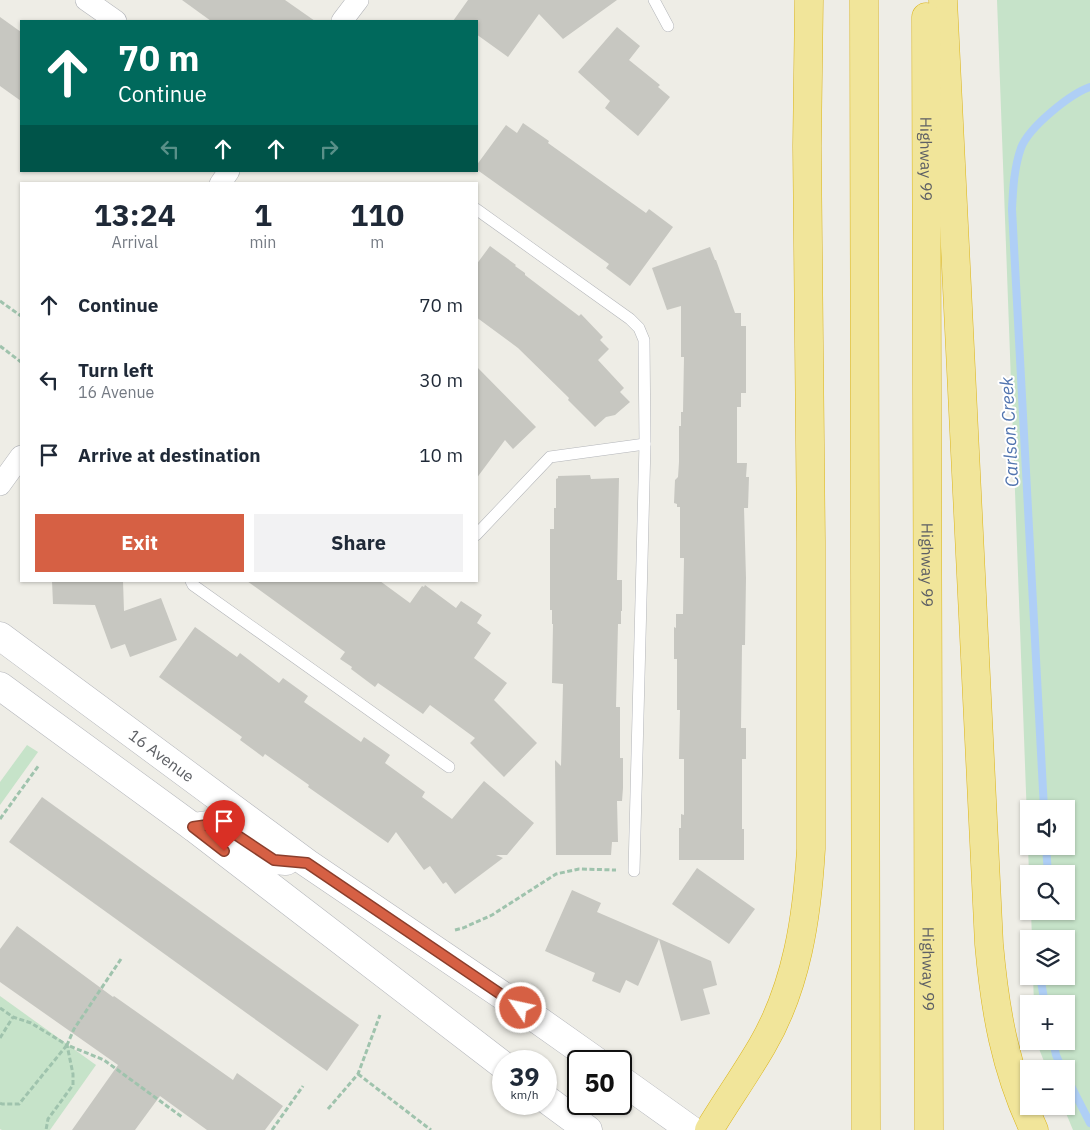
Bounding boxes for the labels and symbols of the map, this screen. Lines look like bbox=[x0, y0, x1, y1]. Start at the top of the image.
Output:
street label: Highway 99 bbox=[916, 117, 936, 201]
water label: Carlson Creek bbox=[995, 376, 1023, 488]
street label: Highway 99 bbox=[917, 523, 938, 607]
street label: 16 Avenue bbox=[125, 725, 198, 786]
pin bbox=[203, 800, 245, 851]
street label: Highway 99 bbox=[918, 927, 939, 1011]
position arrow bbox=[494, 981, 546, 1033]
speed limit sign: 50 bbox=[567, 1050, 632, 1115]

